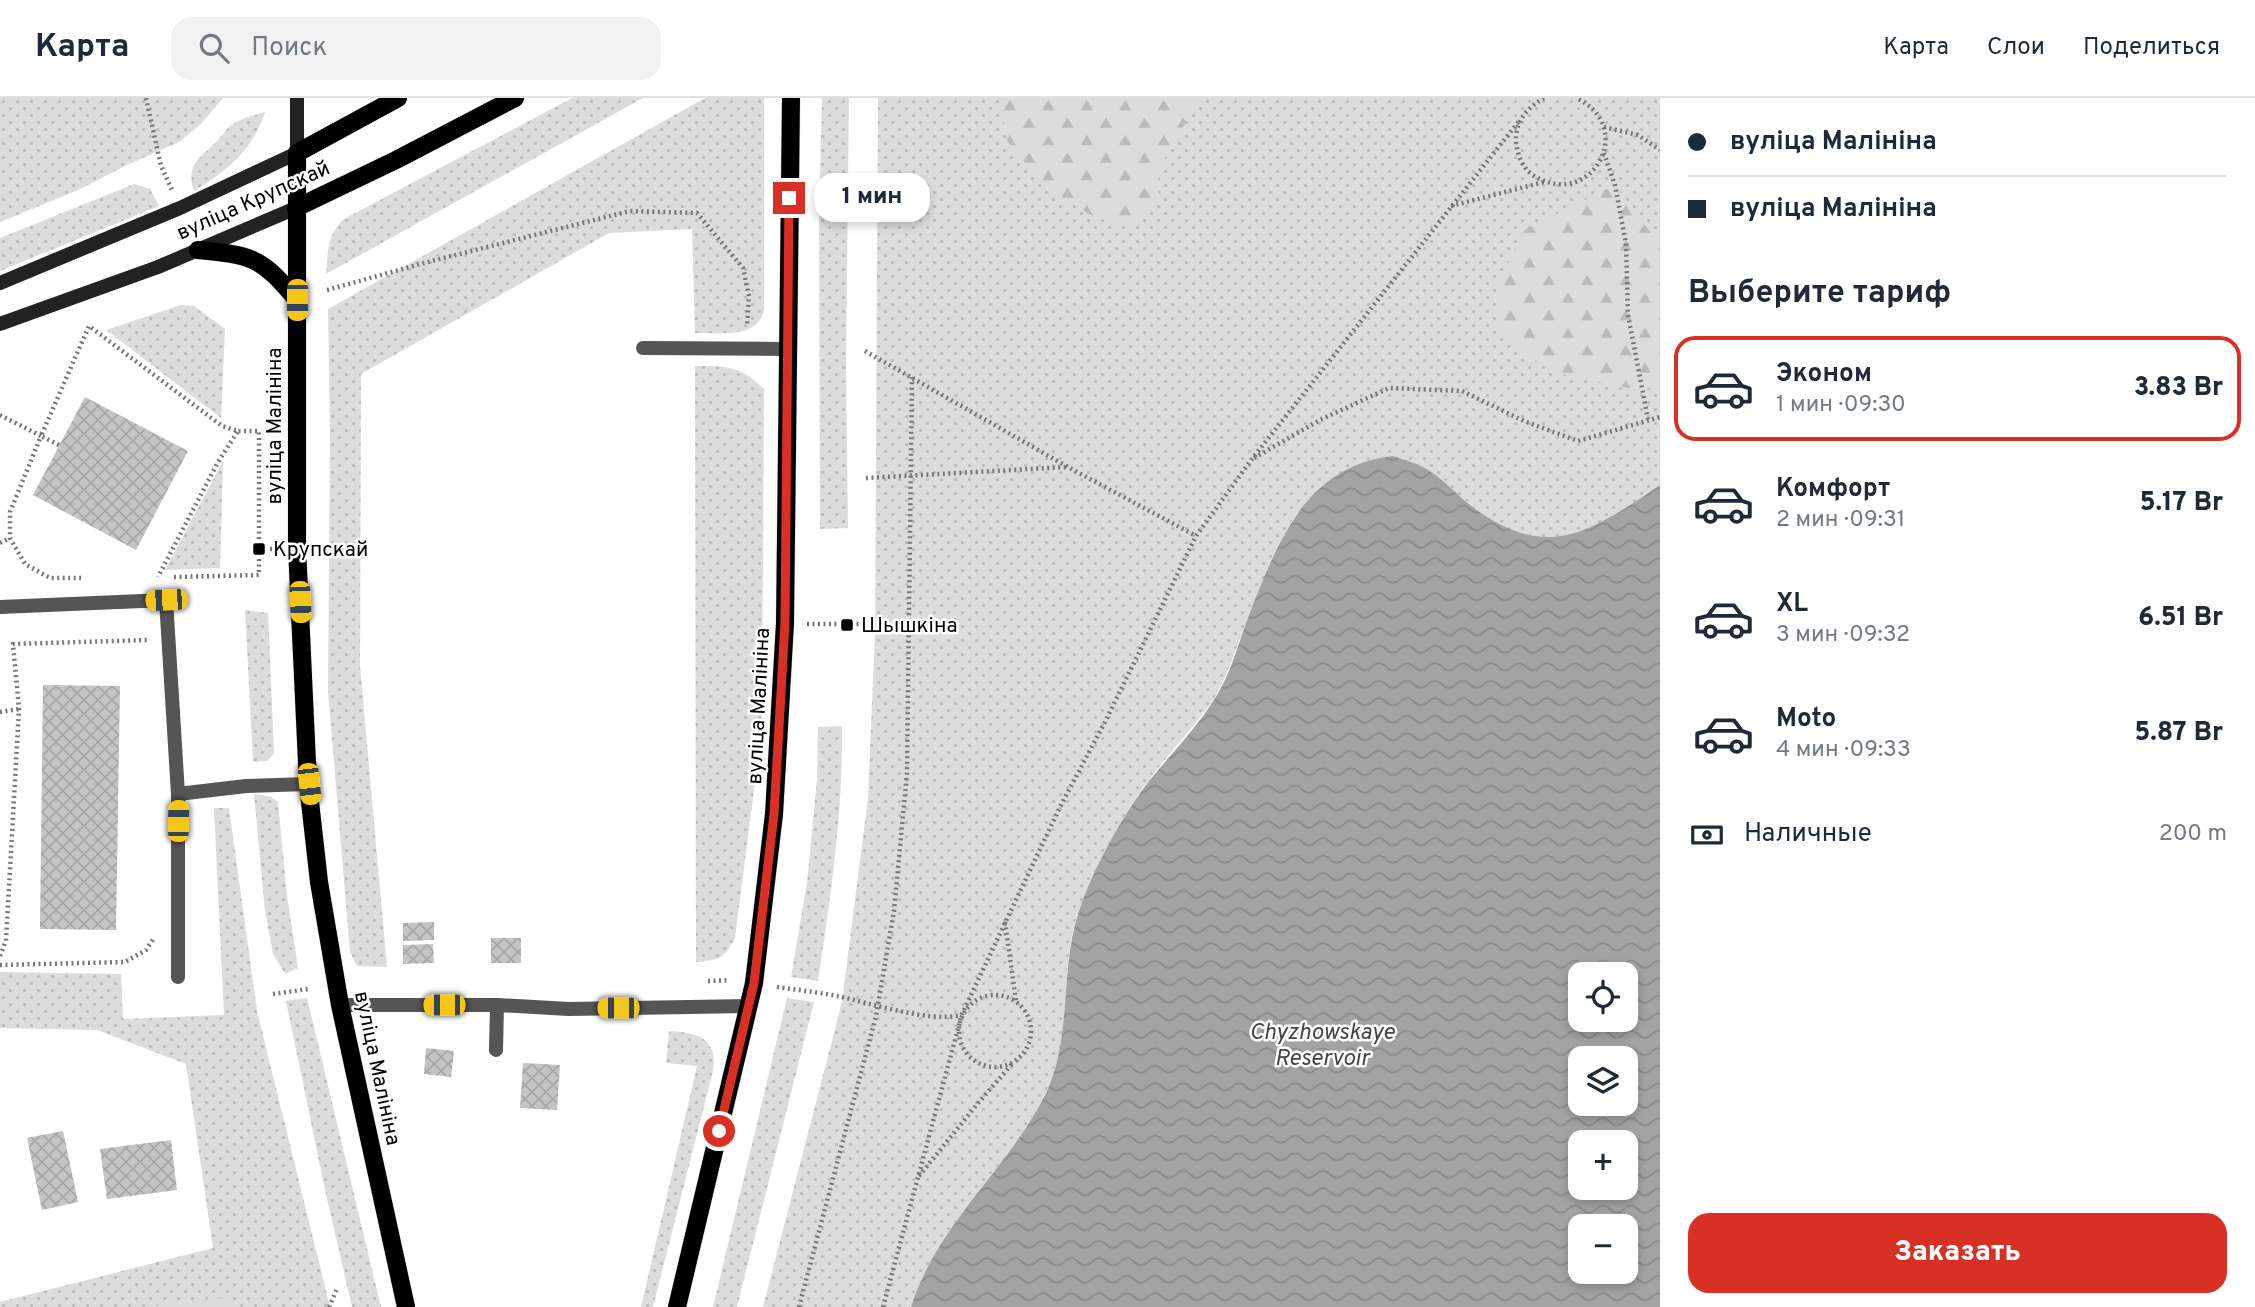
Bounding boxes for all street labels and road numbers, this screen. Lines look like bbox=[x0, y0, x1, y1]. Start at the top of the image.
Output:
street label: вуліца Крупскай bbox=[173, 155, 335, 247]
street label: вуліца Малініна bbox=[262, 347, 289, 505]
street label: вуліца Малініна bbox=[742, 627, 777, 785]
street label: вуліца Малініна bbox=[347, 989, 406, 1148]

